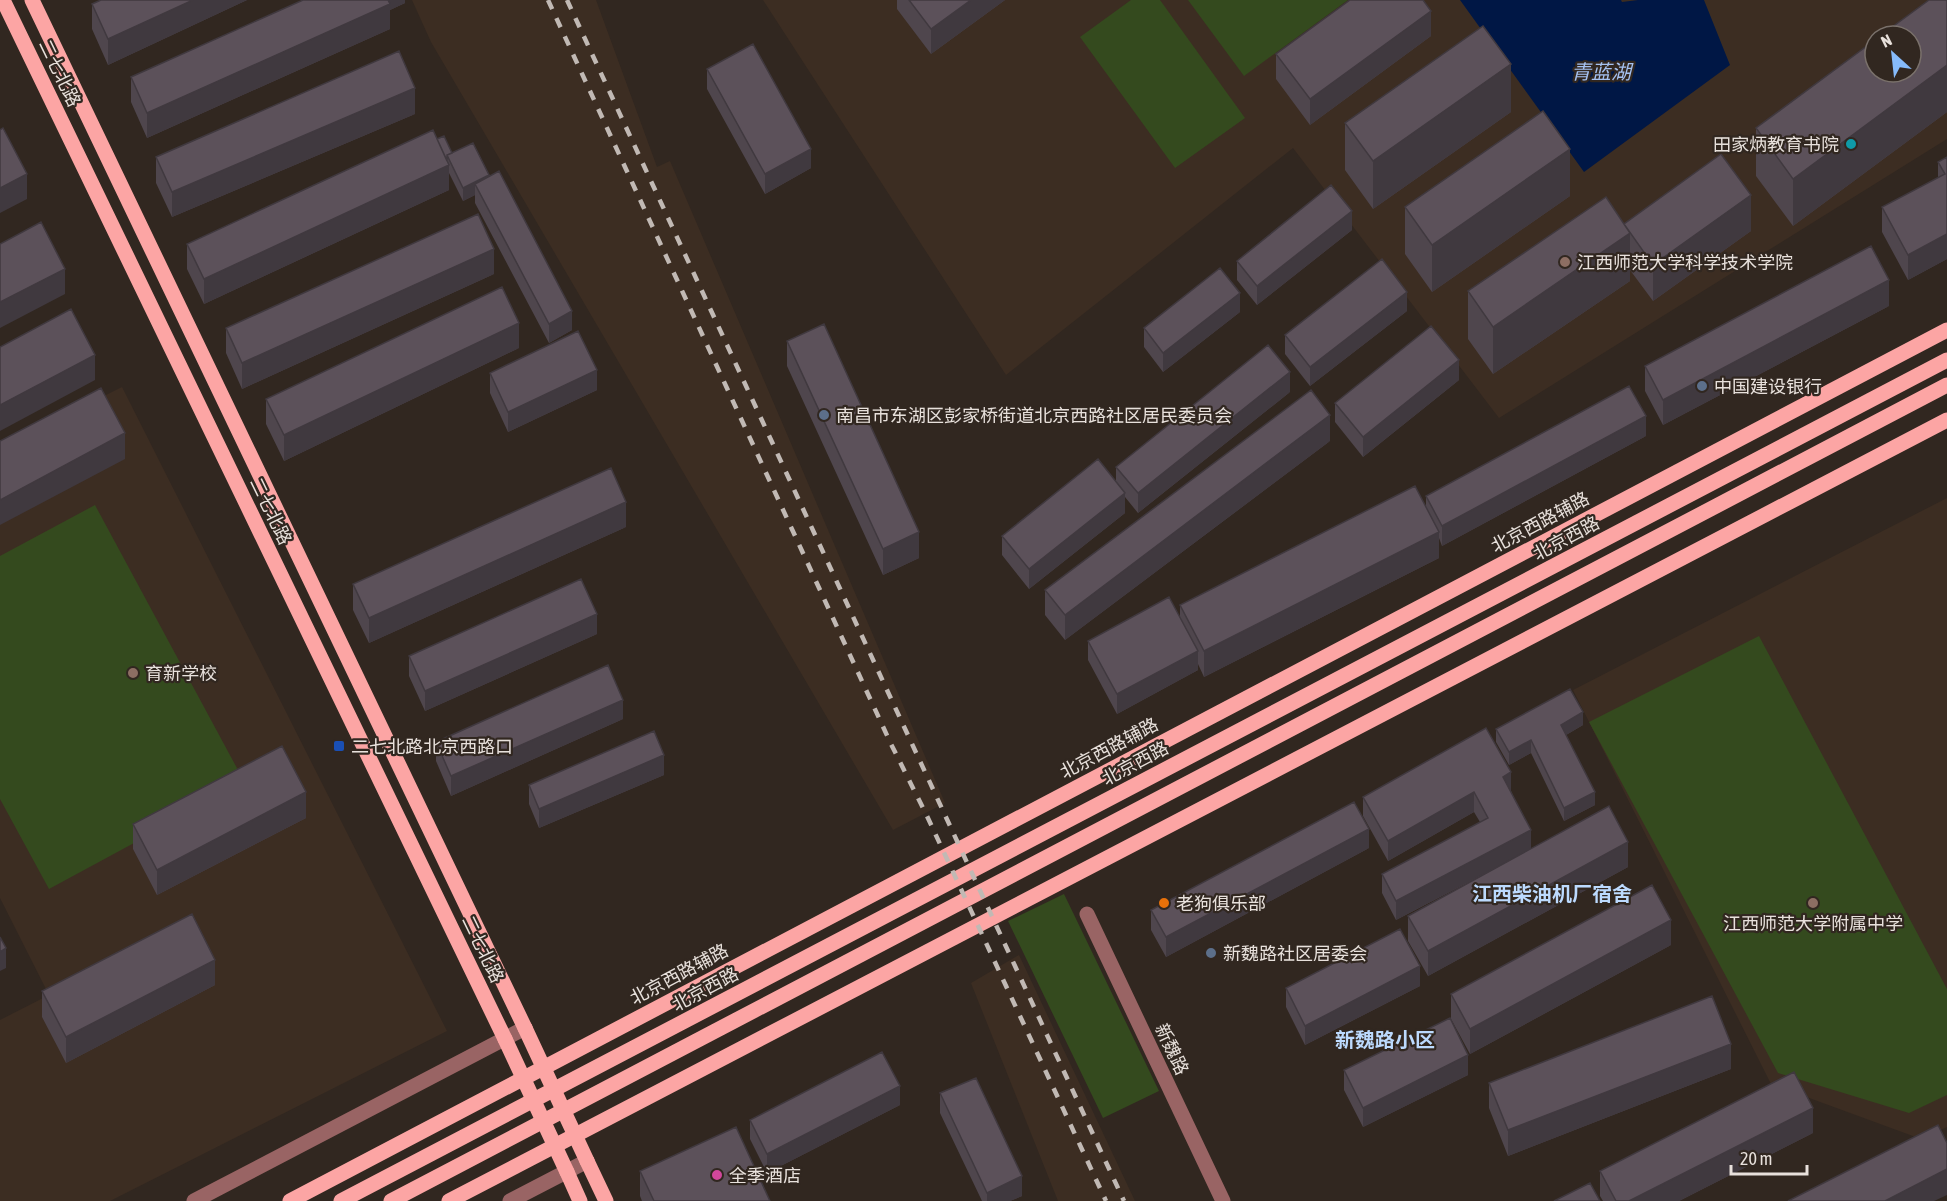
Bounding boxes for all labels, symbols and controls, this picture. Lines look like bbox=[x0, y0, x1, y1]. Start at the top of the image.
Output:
north arrow bbox=[1863, 24, 1923, 84]
text: N bbox=[1878, 30, 1894, 51]
street label: 二七北路 bbox=[35, 36, 85, 110]
water label: 青蓝湖 bbox=[1571, 60, 1634, 83]
place label: 田家炳教育书院 bbox=[1713, 134, 1839, 155]
marker: 田家炳教育书院 bbox=[1844, 137, 1858, 151]
place label: 江西师范大学科学技术学院 bbox=[1577, 252, 1793, 273]
marker: 江西师范大学科学技术学院 bbox=[1558, 255, 1572, 269]
place label: 中国建设银行 bbox=[1714, 376, 1822, 397]
marker: 中国建设银行 bbox=[1695, 379, 1709, 393]
place label: 南昌市东湖区彭家桥街道北京西路社区居民委员会 bbox=[836, 405, 1232, 426]
marker: 南昌市东湖区彭家桥街道北京西路社区居民委员会 bbox=[817, 408, 831, 422]
street label: 二七北路 bbox=[246, 474, 296, 548]
street label: 北京西路辅路 bbox=[1487, 487, 1593, 557]
street label: 北京西路 bbox=[1529, 512, 1603, 564]
place label: 育新学校 bbox=[145, 663, 217, 684]
marker: 育新学校 bbox=[126, 666, 140, 680]
street label: 北京西路辅路 bbox=[1056, 713, 1162, 783]
place label: 二七北路北京西路口 bbox=[351, 736, 513, 757]
street label: 北京西路 bbox=[1098, 737, 1172, 789]
marker: 二七北路北京西路口 bbox=[332, 739, 346, 753]
district label: 江西柴油机厂宿舍 bbox=[1472, 882, 1632, 905]
place label: 老狗俱乐部 bbox=[1176, 893, 1266, 914]
marker: 老狗俱乐部 bbox=[1157, 896, 1171, 910]
marker: 江西师范大学附属中学 bbox=[1806, 896, 1820, 910]
street label: 二七北路 bbox=[458, 912, 508, 986]
place label: 江西师范大学附属中学 bbox=[1723, 913, 1903, 934]
street label: 北京西路辅路 bbox=[626, 939, 732, 1009]
place label: 新魏路社区居委会 bbox=[1223, 943, 1367, 964]
marker: 新魏路社区居委会 bbox=[1204, 946, 1218, 960]
street label: 北京西路 bbox=[668, 963, 742, 1015]
street label: 新魏路 bbox=[1151, 1020, 1193, 1078]
district label: 新魏路小区 bbox=[1335, 1028, 1435, 1051]
scale bar bbox=[1731, 1138, 1808, 1176]
text: 20 m bbox=[1740, 1148, 1772, 1169]
place label: 全季酒店 bbox=[729, 1165, 801, 1186]
marker: 全季酒店 bbox=[710, 1168, 724, 1182]

